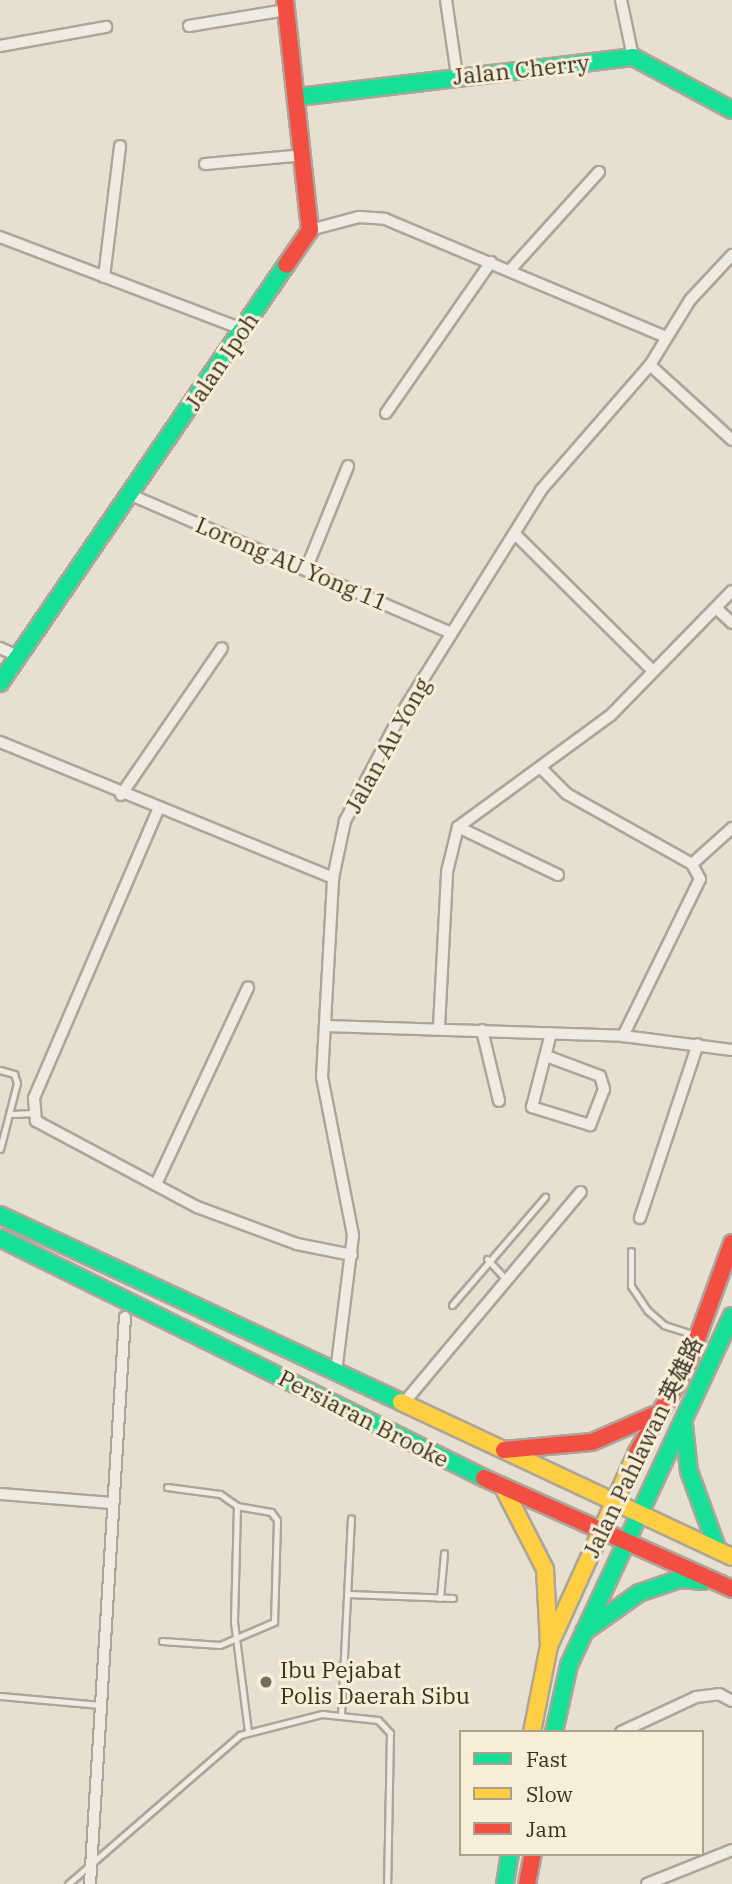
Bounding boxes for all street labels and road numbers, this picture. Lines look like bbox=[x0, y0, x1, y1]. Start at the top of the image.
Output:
street label: Jalan Cherry bbox=[451, 48, 591, 90]
street label: Jalan Ipoh bbox=[178, 307, 264, 415]
street label: Lorong AU Yong 11 bbox=[192, 510, 392, 616]
street label: Jalan Au Yong bbox=[338, 672, 436, 818]
street label: Jalan Pahlawan 英雄路 bbox=[577, 1332, 707, 1562]
street label: Persiaran Brooke bbox=[274, 1363, 454, 1473]

